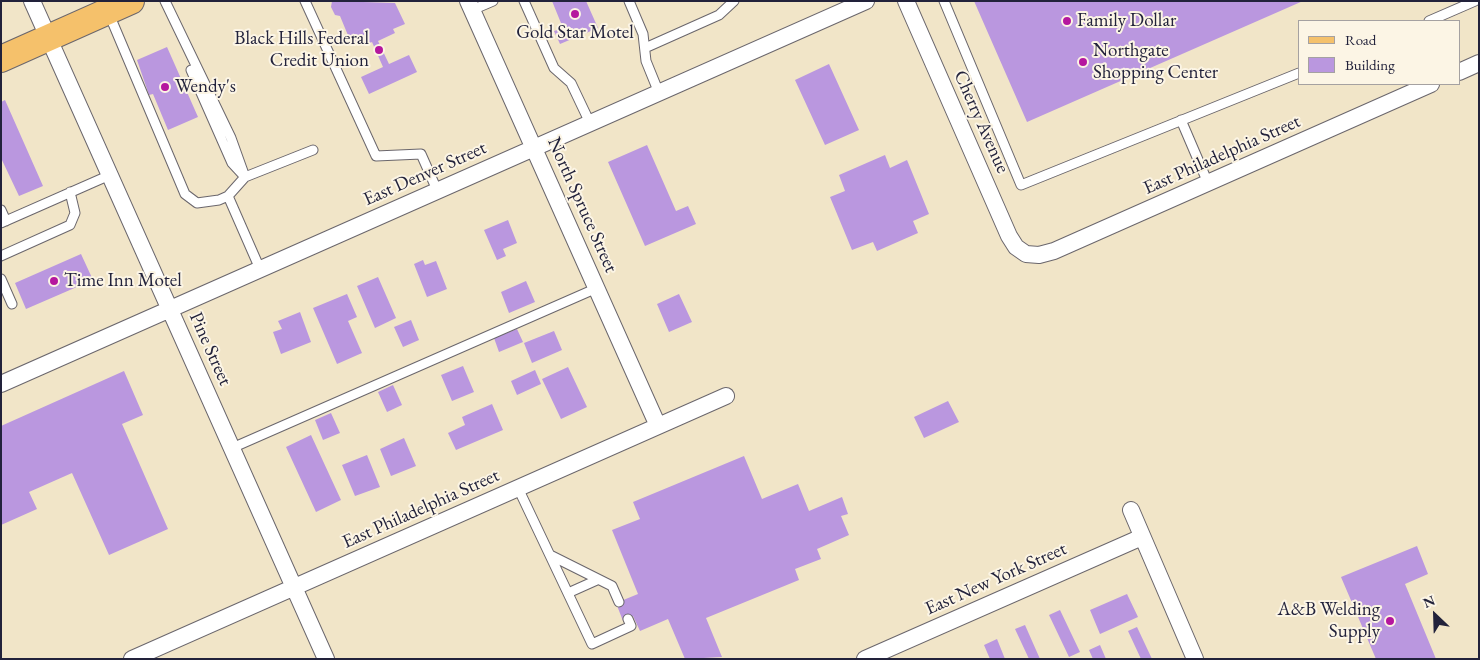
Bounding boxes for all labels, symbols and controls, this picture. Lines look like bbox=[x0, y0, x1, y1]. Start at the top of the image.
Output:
marker: Gold Star Motel bbox=[569, 8, 581, 20]
place label: Family Dollar bbox=[1077, 10, 1176, 32]
marker: Family Dollar bbox=[1061, 15, 1073, 27]
legend bbox=[1298, 20, 1460, 85]
place label: Gold Star Motel bbox=[516, 22, 634, 44]
place label: Black Hills Federal Credit Union bbox=[234, 28, 369, 72]
text: Road bbox=[1345, 30, 1376, 49]
place label: Northgate Shopping Center bbox=[1093, 40, 1218, 84]
marker: Black Hills Federal Credit Union bbox=[373, 44, 385, 56]
text: Building bbox=[1345, 55, 1395, 74]
marker: Northgate Shopping Center bbox=[1077, 56, 1089, 68]
street label: Cherry Avenue bbox=[948, 67, 1014, 177]
place label: Wendy's bbox=[175, 76, 236, 98]
marker: Wendy's bbox=[159, 81, 171, 93]
street label: East Philadelphia Street bbox=[1140, 110, 1304, 200]
street label: North Spruce Street bbox=[542, 134, 622, 276]
street label: East Denver Street bbox=[360, 137, 490, 211]
place label: Time Inn Motel bbox=[64, 270, 182, 292]
marker: Time Inn Motel bbox=[48, 275, 60, 287]
street label: Pine Street bbox=[184, 309, 236, 389]
street label: East Philadelphia Street bbox=[339, 464, 503, 554]
street label: East New York Street bbox=[922, 538, 1070, 620]
north arrow bbox=[1410, 590, 1460, 640]
text: N bbox=[1420, 591, 1438, 612]
place label: A&B Welding Supply bbox=[1277, 599, 1380, 643]
marker: A&B Welding Supply bbox=[1384, 615, 1396, 627]

